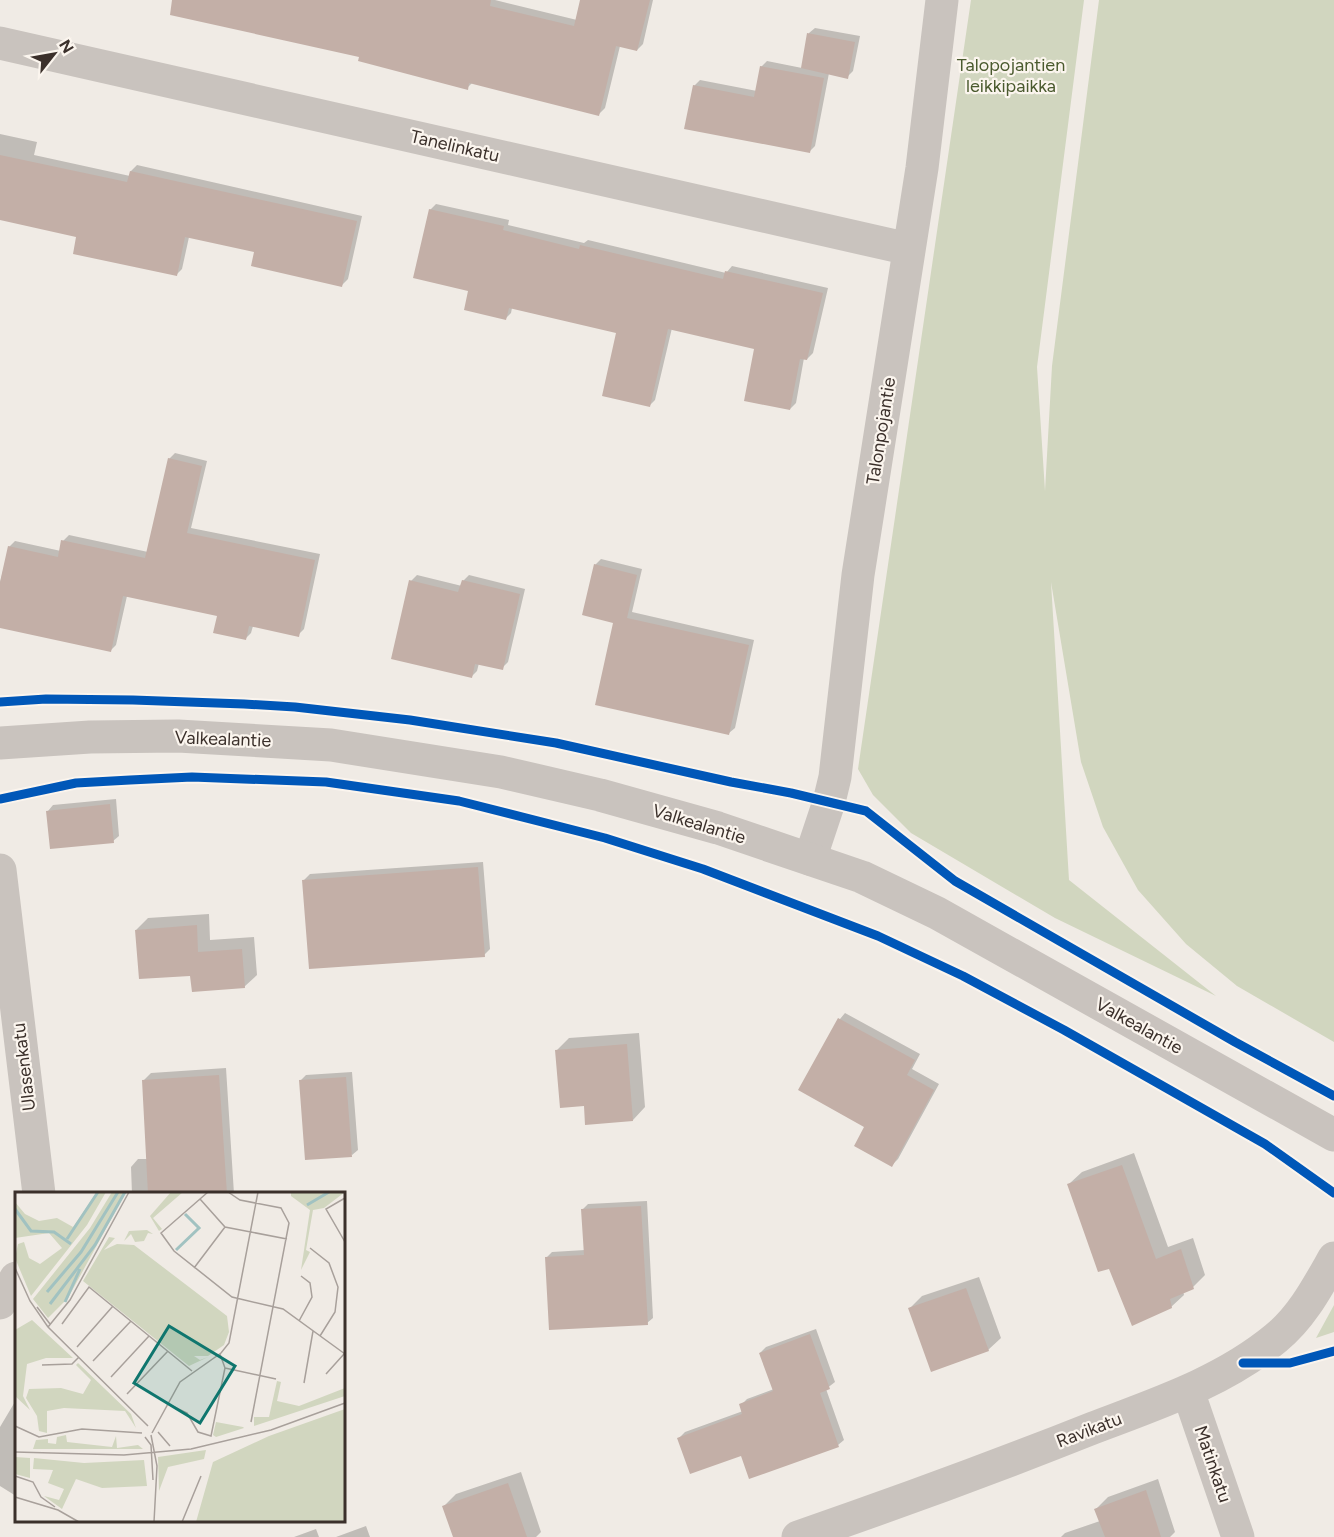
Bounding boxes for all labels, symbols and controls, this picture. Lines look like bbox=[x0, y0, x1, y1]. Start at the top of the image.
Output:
north arrow bbox=[24, 24, 84, 84]
text: N bbox=[55, 36, 78, 57]
park label: Talopojantien leikkipaikka bbox=[957, 54, 1065, 97]
street label: Tanelinkatu bbox=[408, 125, 502, 167]
street label: Talonpojantie bbox=[862, 376, 900, 486]
street label: Valkealantie bbox=[174, 726, 272, 752]
street label: Valkealantie bbox=[650, 799, 748, 849]
street label: Valkealantie bbox=[1091, 993, 1187, 1059]
street label: Ulasenkatu bbox=[8, 1022, 40, 1112]
inset map bbox=[15, 1192, 345, 1522]
street label: Ravikatu bbox=[1053, 1407, 1125, 1453]
street label: Matinkatu bbox=[1190, 1423, 1236, 1505]

